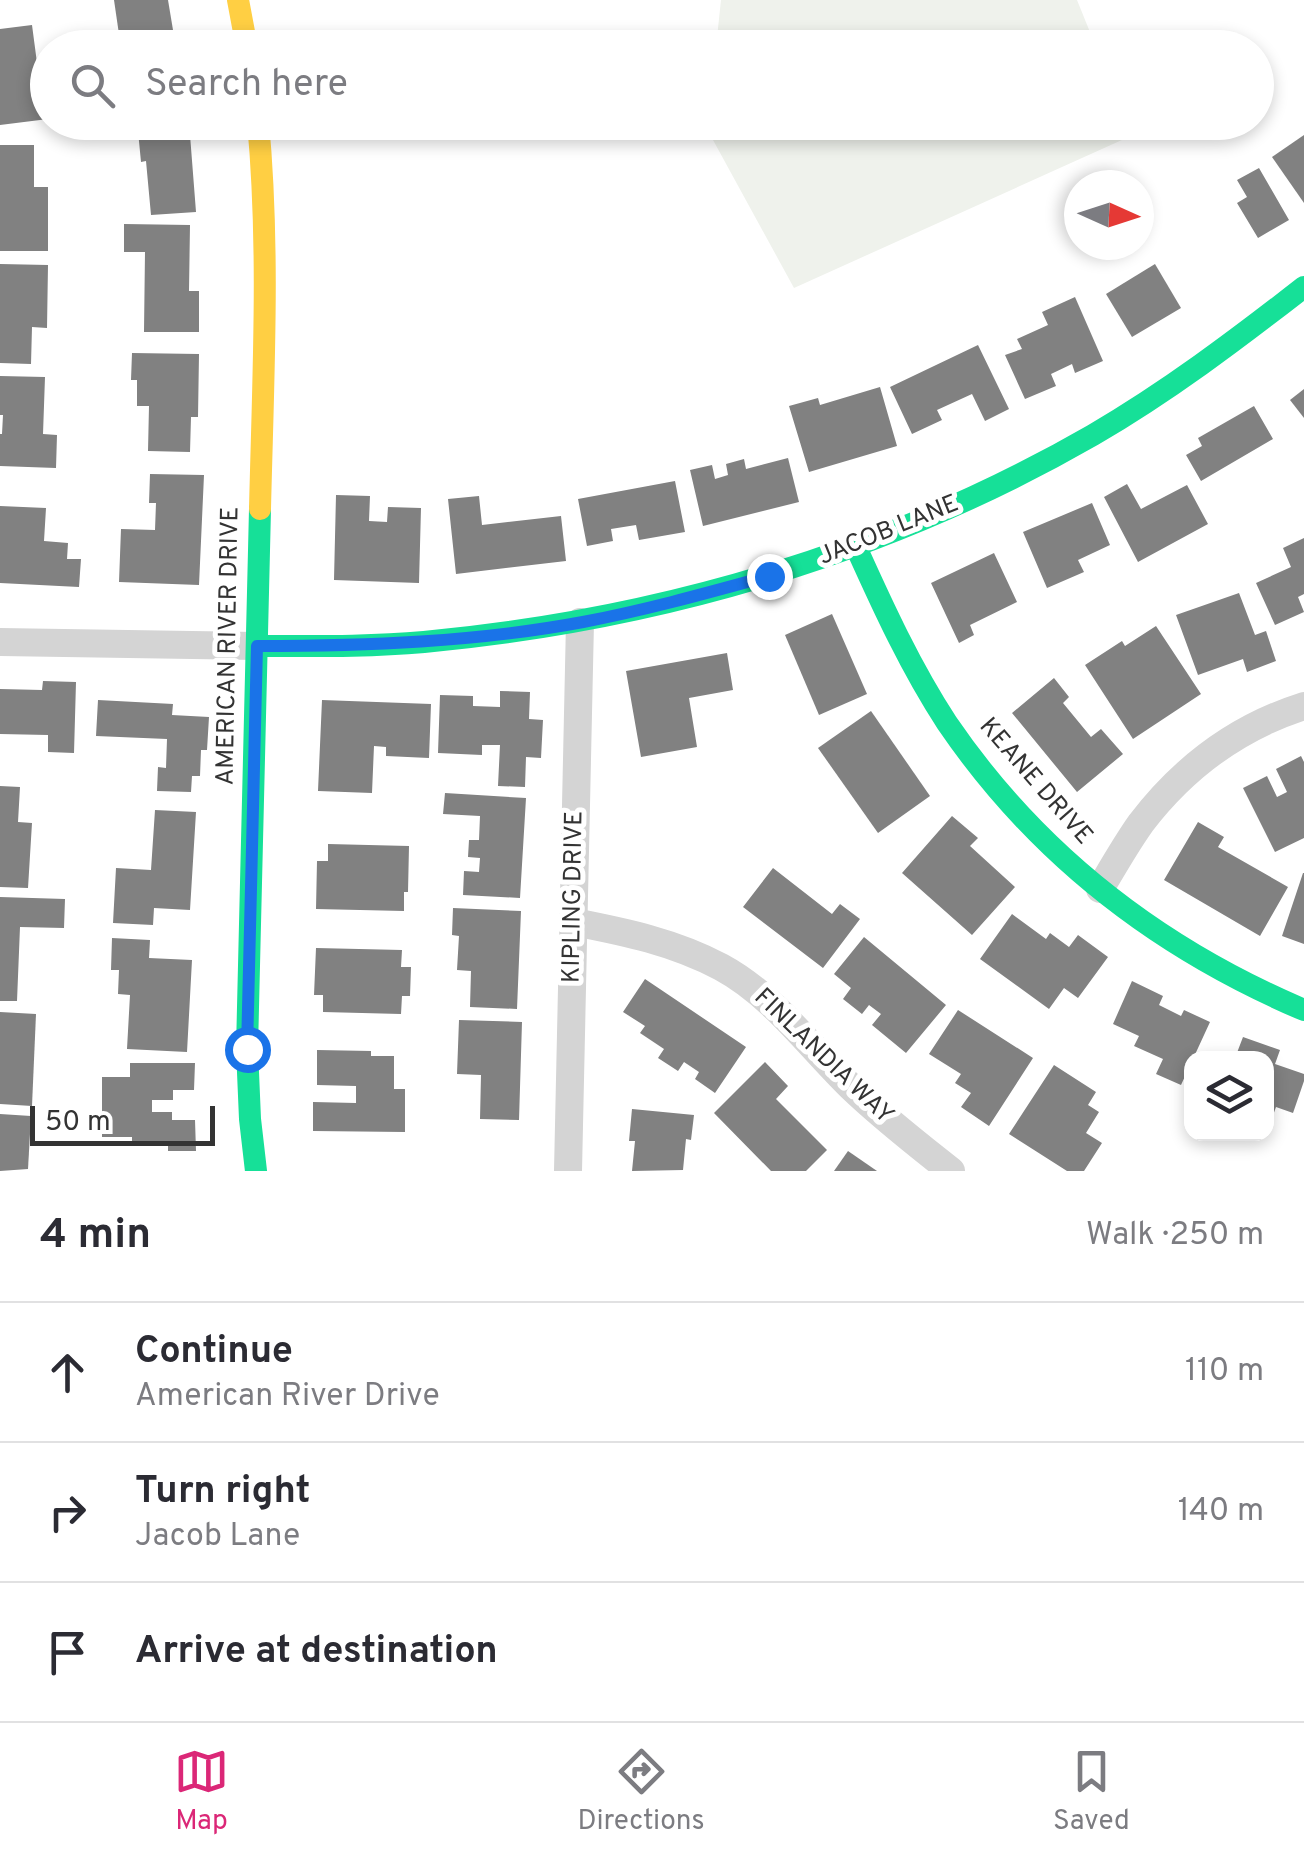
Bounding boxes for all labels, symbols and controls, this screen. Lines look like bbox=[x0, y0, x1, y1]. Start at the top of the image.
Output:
search box bbox=[30, 30, 1274, 140]
icon: search bbox=[65, 58, 120, 113]
text: Search here bbox=[145, 61, 348, 110]
north arrow bbox=[1064, 170, 1154, 260]
street label: JACOB LANE bbox=[814, 488, 964, 574]
street label: AMERICAN RIVER DRIVE bbox=[211, 506, 247, 786]
route end bbox=[747, 554, 793, 600]
street label: KEANE DRIVE bbox=[971, 712, 1099, 852]
street label: KIPLING DRIVE bbox=[556, 811, 592, 983]
street label: FINLANDIA WAY bbox=[746, 982, 900, 1132]
route start bbox=[225, 1027, 271, 1073]
map controls bbox=[1184, 1051, 1274, 1141]
button: layers bbox=[1184, 1051, 1274, 1141]
scale bar bbox=[30, 1101, 215, 1146]
text: 50 m bbox=[45, 1105, 111, 1141]
text: 4 min bbox=[40, 1210, 151, 1263]
text: Walk · 250 m bbox=[1086, 1216, 1264, 1256]
text: Continue bbox=[135, 1328, 293, 1377]
icon: ahead bbox=[40, 1345, 95, 1400]
text: 110 m bbox=[1185, 1352, 1264, 1392]
text: American River Drive bbox=[135, 1377, 440, 1417]
text: Turn right bbox=[135, 1468, 310, 1517]
icon: right bbox=[40, 1485, 95, 1540]
text: 140 m bbox=[1178, 1492, 1264, 1532]
text: Jacob Lane bbox=[135, 1517, 300, 1557]
icon: arrive bbox=[40, 1625, 95, 1680]
text: Arrive at destination bbox=[135, 1628, 498, 1677]
tab: Map bbox=[174, 1744, 229, 1840]
tab: Directions bbox=[577, 1744, 705, 1840]
tab: Saved bbox=[1053, 1744, 1130, 1840]

